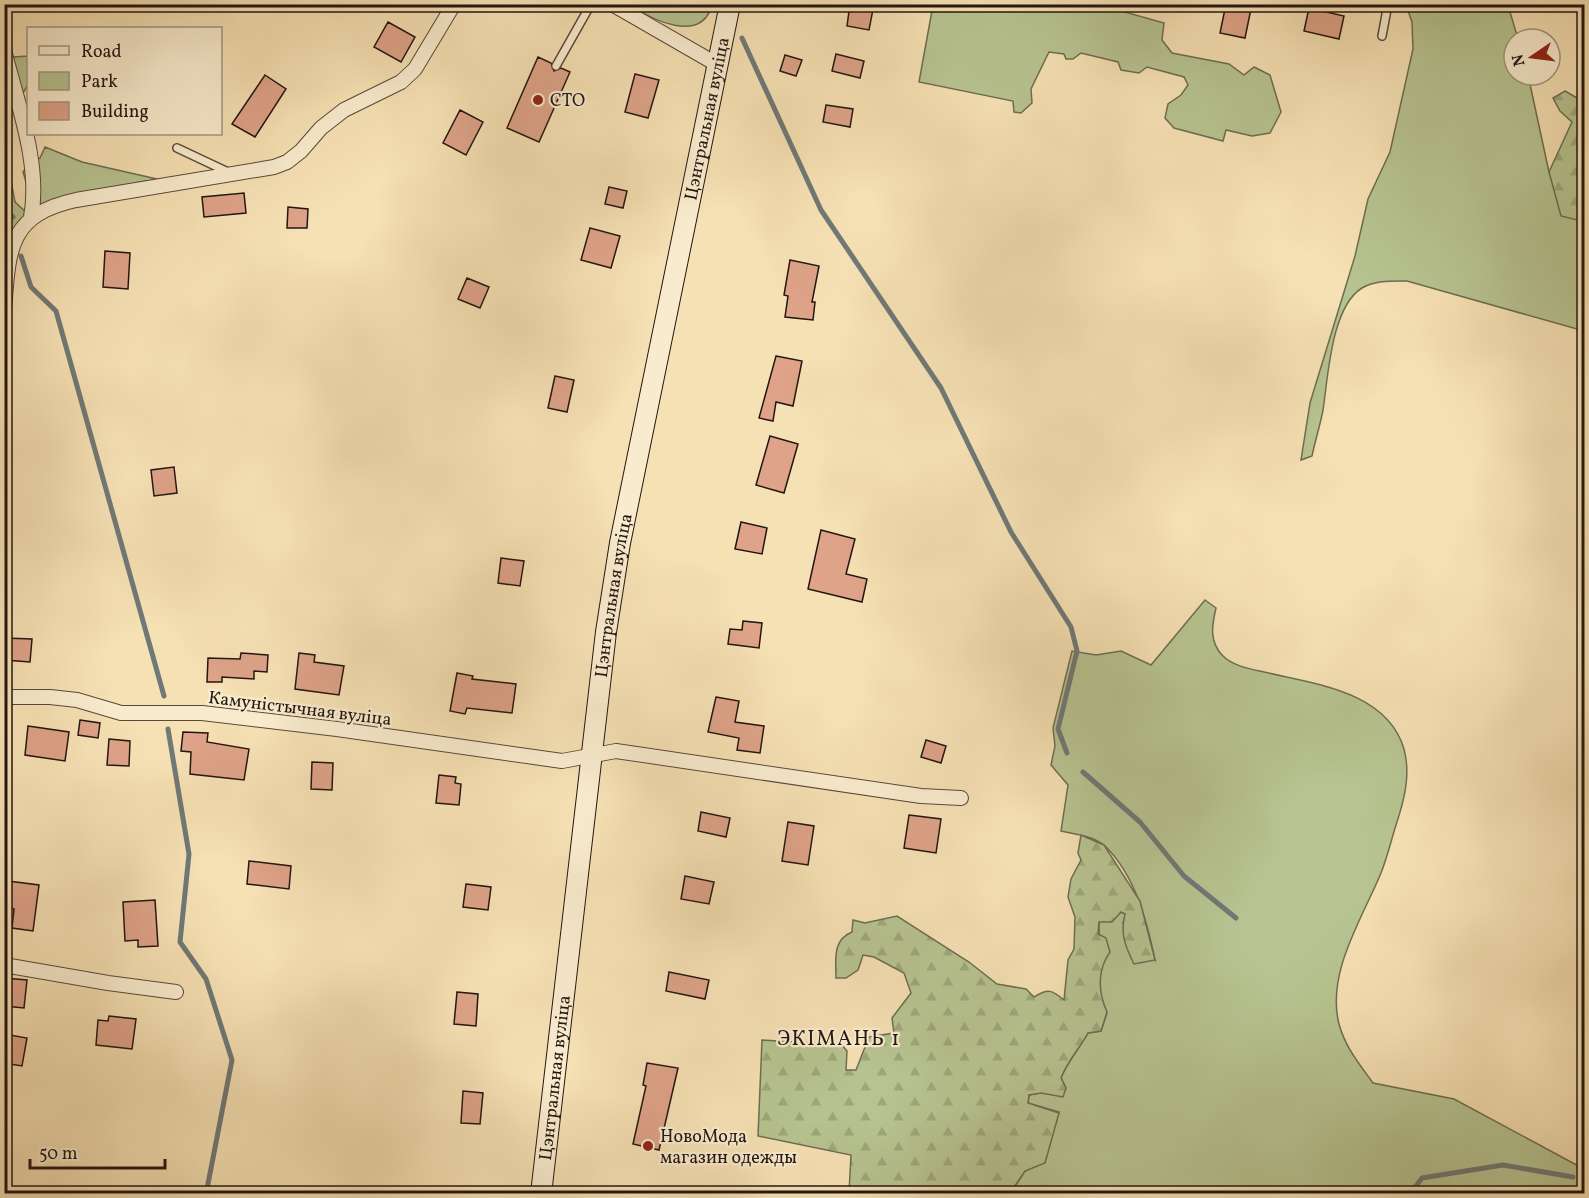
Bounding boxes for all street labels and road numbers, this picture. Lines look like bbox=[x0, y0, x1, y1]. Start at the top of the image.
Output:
street label: Цэнтральная вуліца bbox=[679, 35, 737, 203]
street label: Цэнтральная вуліца bbox=[590, 511, 640, 679]
street label: Камуністычная вуліца bbox=[207, 686, 393, 733]
street label: Цэнтральная вуліца bbox=[534, 994, 578, 1162]

